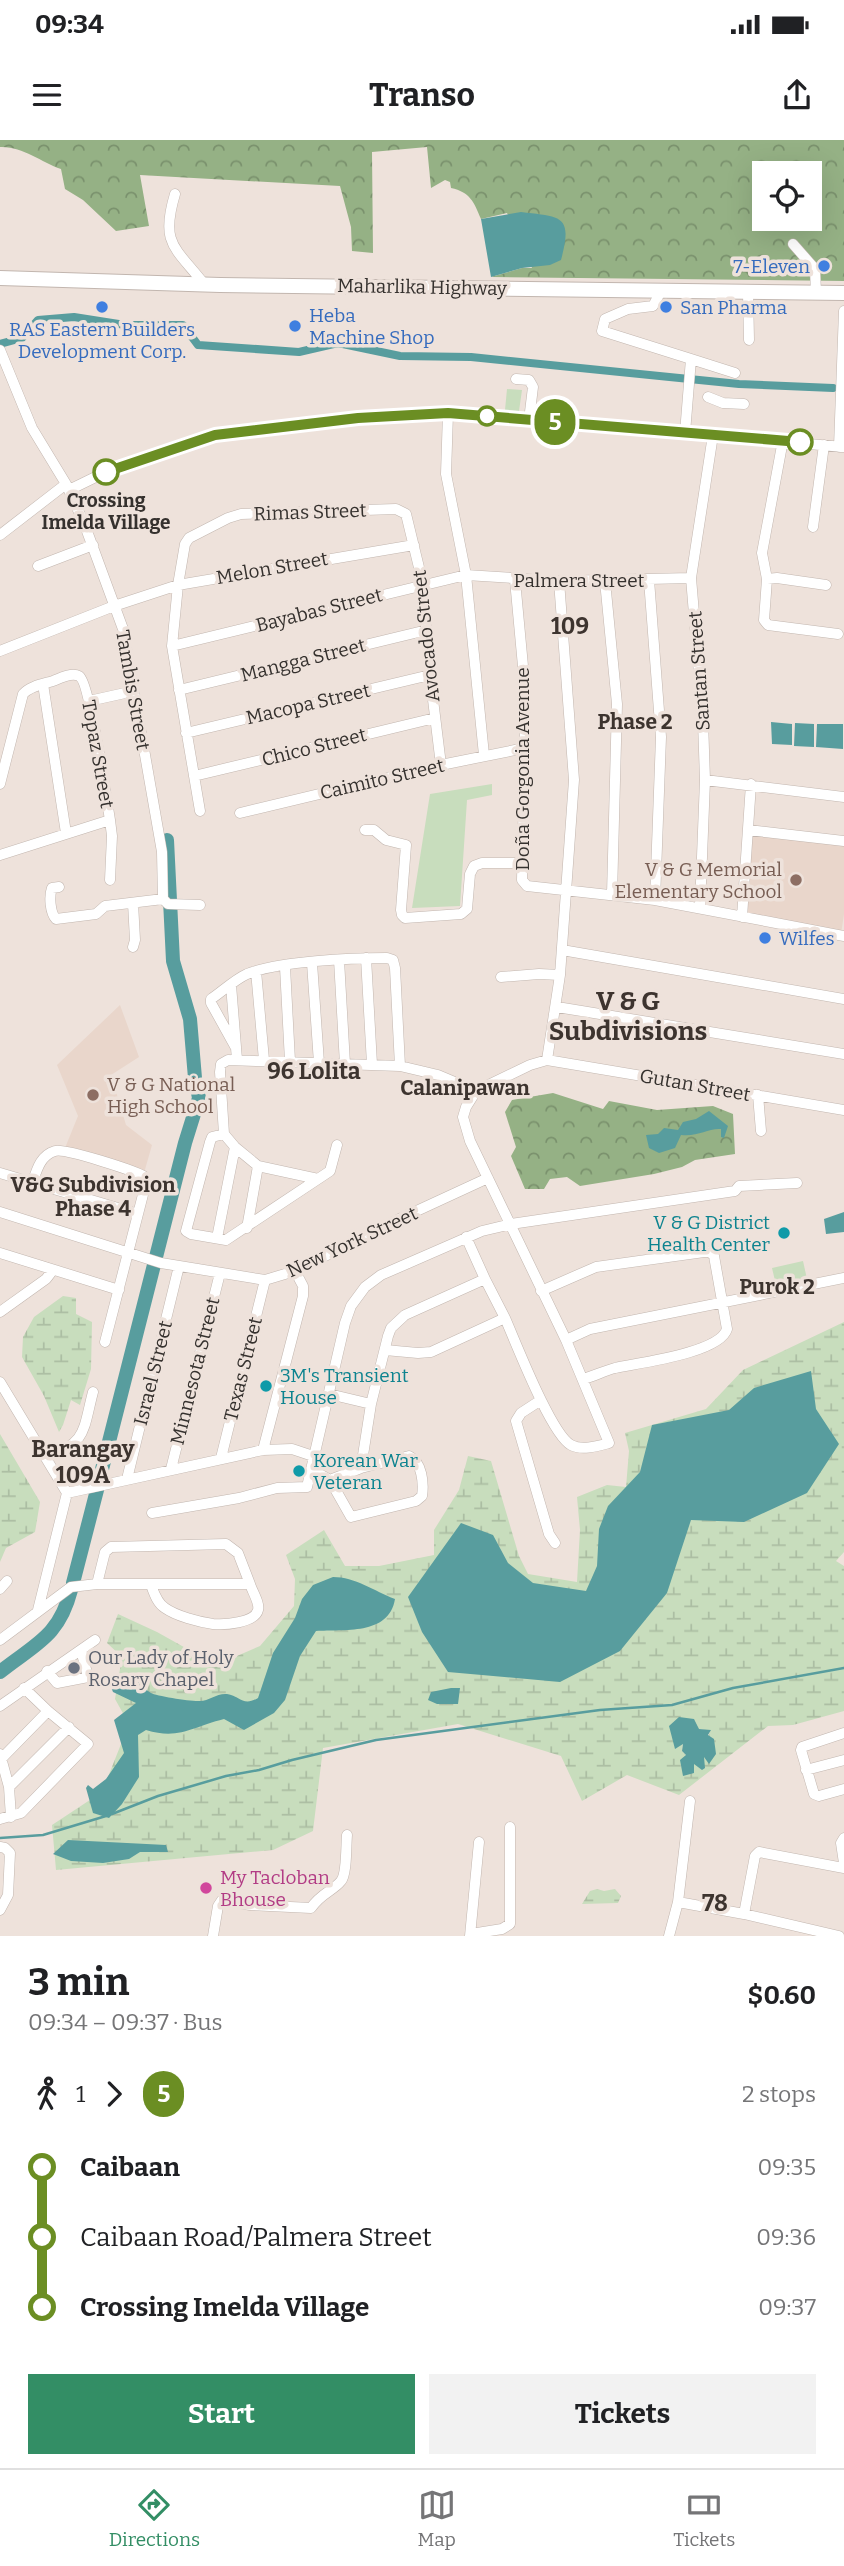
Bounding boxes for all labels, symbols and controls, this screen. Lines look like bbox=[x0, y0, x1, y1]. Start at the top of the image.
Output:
text: 09:34 bbox=[35, 9, 104, 40]
icon: menu bbox=[28, 76, 66, 114]
text: Transo bbox=[369, 76, 475, 114]
icon: share bbox=[778, 76, 816, 114]
map controls bbox=[752, 161, 822, 231]
button: locate bbox=[752, 161, 822, 231]
place label: 7-Eleven bbox=[733, 255, 810, 278]
marker: 7-Eleven bbox=[816, 258, 832, 274]
street label: Maharlika Highway bbox=[337, 274, 508, 300]
place label: San Pharma bbox=[680, 296, 788, 319]
marker: RAS Eastern Builders Development Corp. bbox=[94, 299, 110, 315]
marker: San Pharma bbox=[658, 299, 674, 315]
place label: Heba Machine Shop bbox=[309, 304, 435, 349]
place label: RAS Eastern Builders Development Corp. bbox=[9, 318, 195, 363]
marker: Heba Machine Shop bbox=[287, 318, 303, 334]
line badge: 5 bbox=[532, 399, 578, 445]
unlabelled marker bbox=[477, 406, 497, 426]
text: 5 bbox=[548, 408, 562, 436]
unlabelled marker bbox=[787, 429, 813, 455]
marker: Crossing Imelda Village bbox=[93, 459, 119, 485]
place label: Crossing Imelda Village bbox=[42, 489, 170, 534]
street label: Rimas Street bbox=[253, 499, 367, 525]
street label: Melon Street bbox=[214, 547, 330, 589]
street label: Avocado Street bbox=[408, 569, 444, 703]
street label: Palmera Street bbox=[514, 569, 645, 592]
street label: Bayabas Street bbox=[253, 583, 385, 637]
street label: Santan Street bbox=[683, 610, 715, 732]
district label: 109 bbox=[551, 612, 589, 640]
street label: Tambis Street bbox=[111, 628, 155, 752]
street label: Mangga Street bbox=[238, 633, 368, 687]
street label: Doña Gorgonia Avenue bbox=[511, 667, 534, 871]
street label: Macopa Street bbox=[244, 679, 372, 729]
street label: Topaz Street bbox=[77, 698, 119, 810]
district label: Phase 2 bbox=[597, 709, 673, 735]
street label: Chico Street bbox=[259, 723, 369, 771]
street label: Caimito Street bbox=[318, 754, 446, 804]
place label: V & G Memorial Elementary School bbox=[615, 858, 782, 903]
marker: V & G Memorial Elementary School bbox=[788, 872, 804, 888]
place label: Wilfes bbox=[779, 927, 835, 950]
marker: Wilfes bbox=[757, 930, 773, 946]
district label: V & G Subdivisions bbox=[549, 986, 707, 1047]
district label: 96 Lolita bbox=[267, 1057, 361, 1085]
street label: Gutan Street bbox=[638, 1064, 752, 1106]
place label: V & G National High School bbox=[107, 1073, 235, 1118]
district label: Calanipawan bbox=[400, 1075, 530, 1101]
marker: V & G National High School bbox=[85, 1087, 101, 1103]
district label: V&G Subdivision Phase 4 bbox=[10, 1172, 176, 1222]
street label: New York Street bbox=[283, 1202, 421, 1282]
place label: V & G District Health Center bbox=[647, 1211, 771, 1256]
marker: V & G District Health Center bbox=[776, 1225, 792, 1241]
district label: Purok 2 bbox=[739, 1274, 815, 1300]
street label: Minnesota Street bbox=[166, 1295, 225, 1447]
street label: Texas Street bbox=[219, 1314, 267, 1424]
street label: Israel Street bbox=[129, 1318, 177, 1428]
place label: 3M's Transient House bbox=[280, 1364, 409, 1409]
marker: 3M's Transient House bbox=[258, 1378, 274, 1394]
district label: Barangay 109A bbox=[31, 1435, 135, 1489]
place label: Korean War Veteran bbox=[313, 1449, 418, 1494]
marker: Korean War Veteran bbox=[291, 1463, 307, 1479]
place label: Our Lady of Holy Rosary Chapel bbox=[88, 1646, 235, 1691]
marker: Our Lady of Holy Rosary Chapel bbox=[66, 1660, 82, 1676]
place label: My Tacloban Bhouse bbox=[220, 1866, 330, 1911]
marker: My Tacloban Bhouse bbox=[198, 1880, 214, 1896]
district label: 78 bbox=[702, 1889, 728, 1917]
text: 3 min bbox=[28, 1959, 130, 2005]
text: $0.60 bbox=[748, 1980, 816, 2011]
text: 09:34 – 09:37 · Bus bbox=[28, 2008, 223, 2036]
icon: walk bbox=[28, 2075, 66, 2113]
icon: forward bbox=[95, 2075, 133, 2113]
text: 1 bbox=[76, 2080, 85, 2108]
text: 5 bbox=[157, 2080, 170, 2108]
text: 2 stops bbox=[742, 2080, 816, 2108]
text: Caibaan bbox=[80, 2152, 180, 2183]
text: 09:35 bbox=[758, 2153, 816, 2181]
text: Caibaan Road/Palmera Street bbox=[80, 2222, 432, 2253]
text: 09:36 bbox=[756, 2223, 816, 2251]
text: Crossing Imelda Village bbox=[80, 2292, 369, 2323]
text: 09:37 bbox=[758, 2293, 816, 2321]
button: Start bbox=[28, 2374, 415, 2454]
button: Tickets bbox=[429, 2374, 816, 2454]
tab: Directions bbox=[109, 2486, 200, 2551]
tab: Map bbox=[418, 2486, 456, 2551]
tab: Tickets bbox=[673, 2486, 735, 2551]

